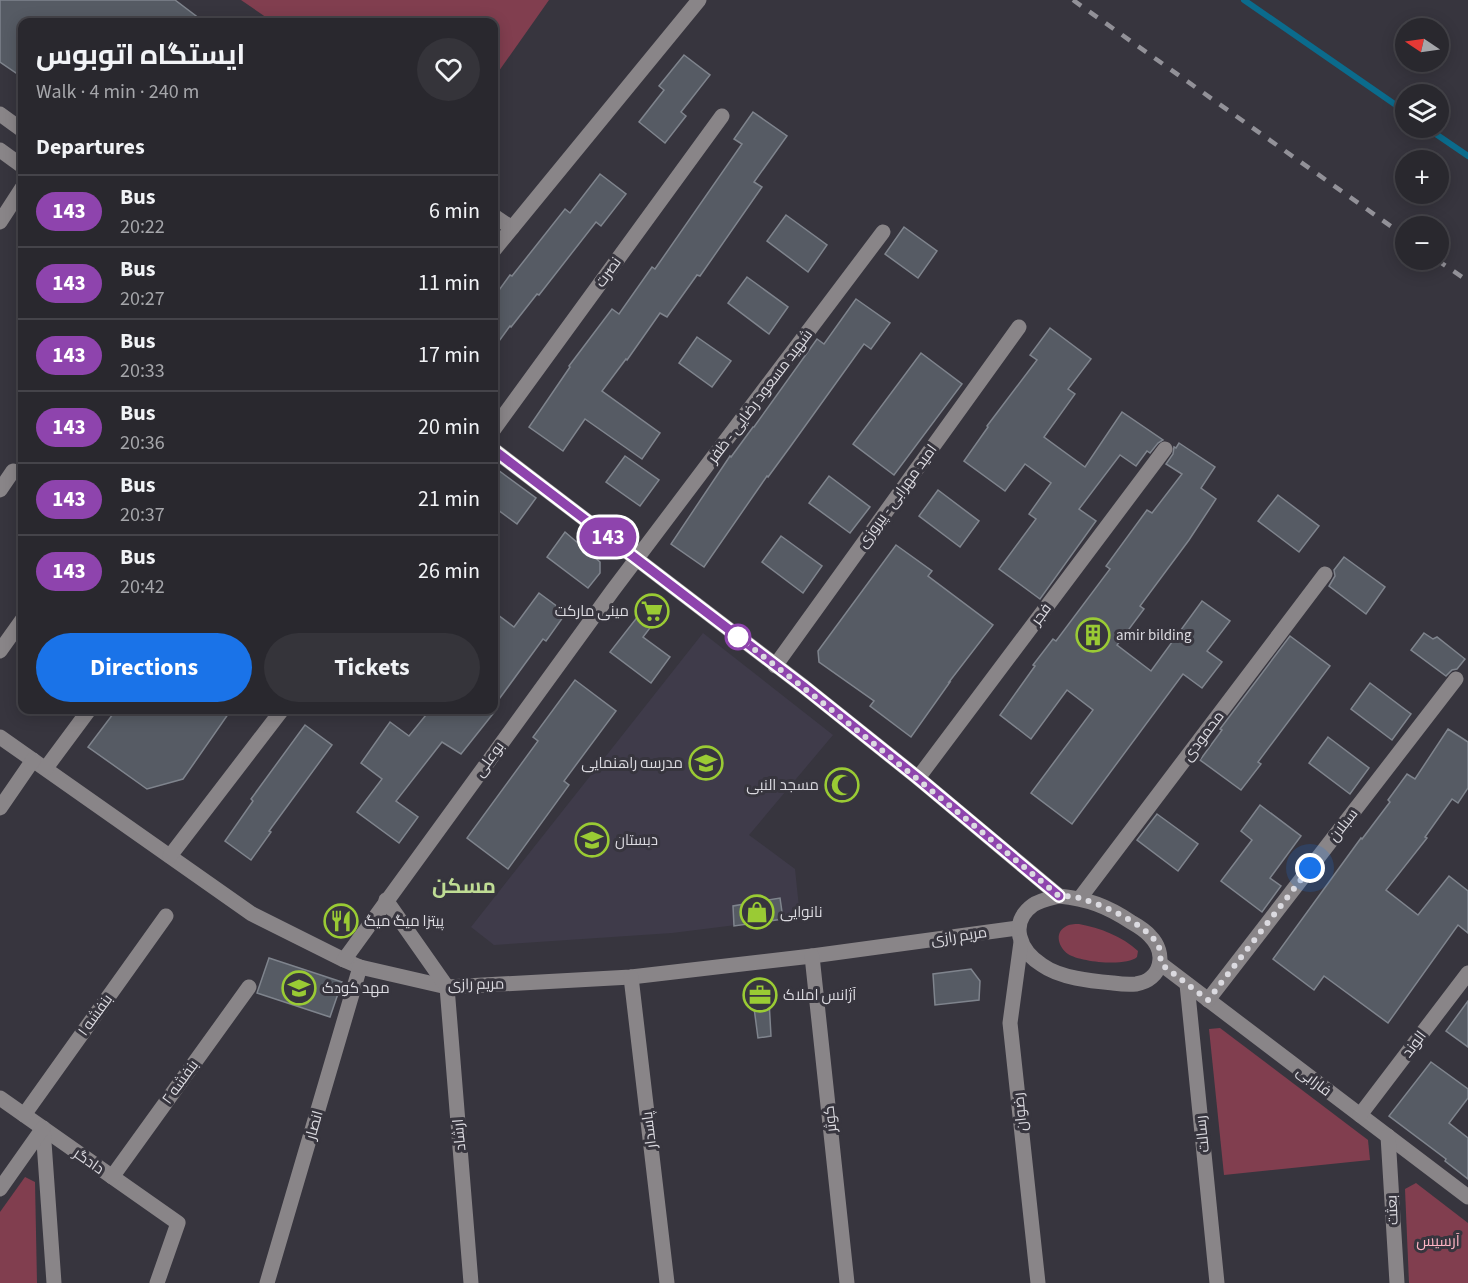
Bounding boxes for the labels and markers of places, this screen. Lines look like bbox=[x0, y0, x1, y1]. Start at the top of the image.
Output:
supermarket icon: مینی مارکت bbox=[634, 593, 670, 629]
place label: مینی مارکت bbox=[555, 601, 629, 622]
building icon: amir bilding bbox=[1075, 617, 1111, 653]
unlabelled marker bbox=[725, 624, 751, 650]
place label: amir bilding bbox=[1116, 625, 1192, 646]
school or university icon: مدرسه راهنمایی bbox=[688, 745, 724, 781]
place label: مدرسه راهنمایی bbox=[581, 753, 683, 774]
mosque icon: مسجد النبی bbox=[824, 767, 860, 803]
place label: مسجد النبی bbox=[746, 775, 819, 796]
school or university icon: دبستان bbox=[574, 822, 610, 858]
place label: دبستان bbox=[615, 830, 658, 851]
shop icon: نانوایی bbox=[739, 894, 775, 930]
place label: نانوایی bbox=[780, 902, 822, 923]
restaurant icon: پیتزا میگ میگ bbox=[323, 903, 359, 939]
place label: پیتزا میگ میگ bbox=[364, 911, 444, 932]
school or university icon: مهد کودک bbox=[281, 970, 317, 1006]
office icon: آژانس املاک bbox=[742, 977, 778, 1013]
place label: مهد کودک bbox=[322, 978, 390, 999]
place label: آژانس املاک bbox=[783, 985, 856, 1006]

